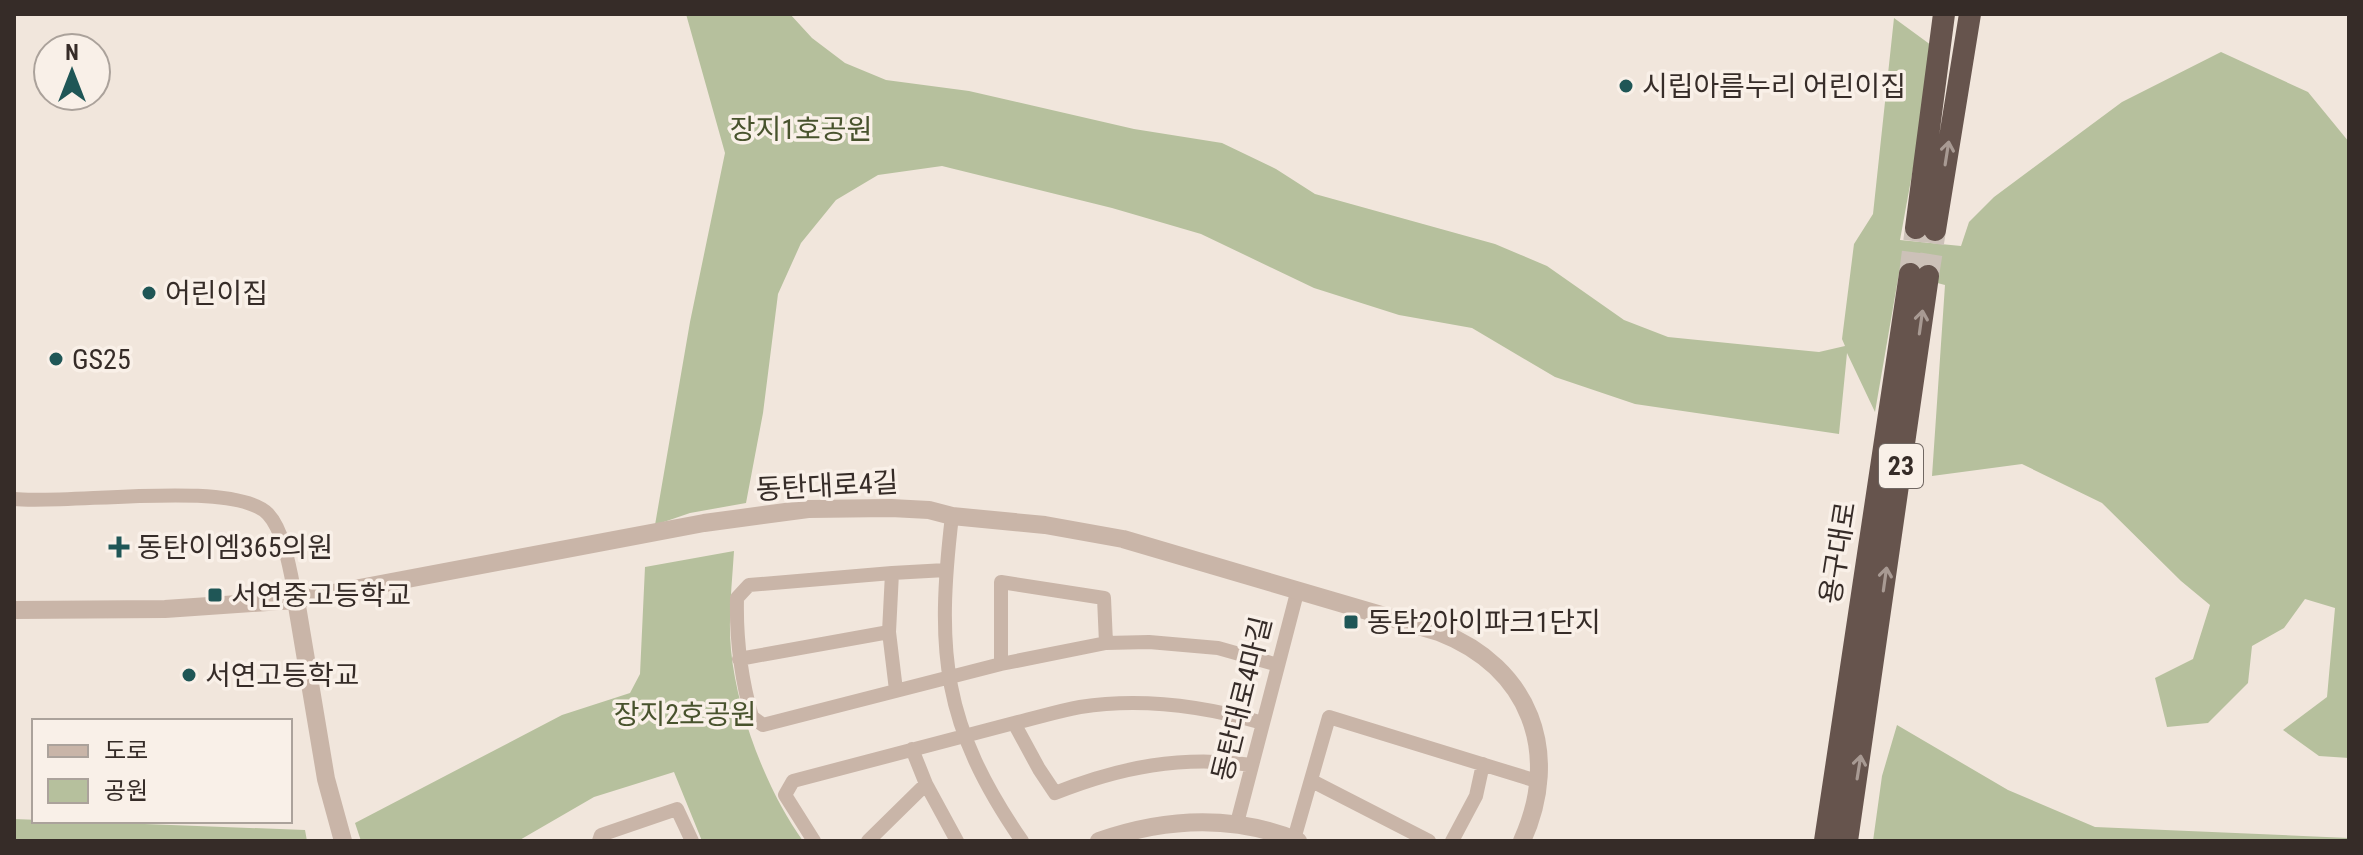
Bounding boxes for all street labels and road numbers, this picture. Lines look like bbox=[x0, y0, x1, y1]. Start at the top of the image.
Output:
road number: 23 bbox=[1879, 444, 1923, 488]
street label: 동탄대로4길 bbox=[755, 466, 899, 506]
street label: 용구대로 bbox=[1814, 500, 1862, 606]
street label: 동탄대로4마길 bbox=[1206, 613, 1278, 785]

